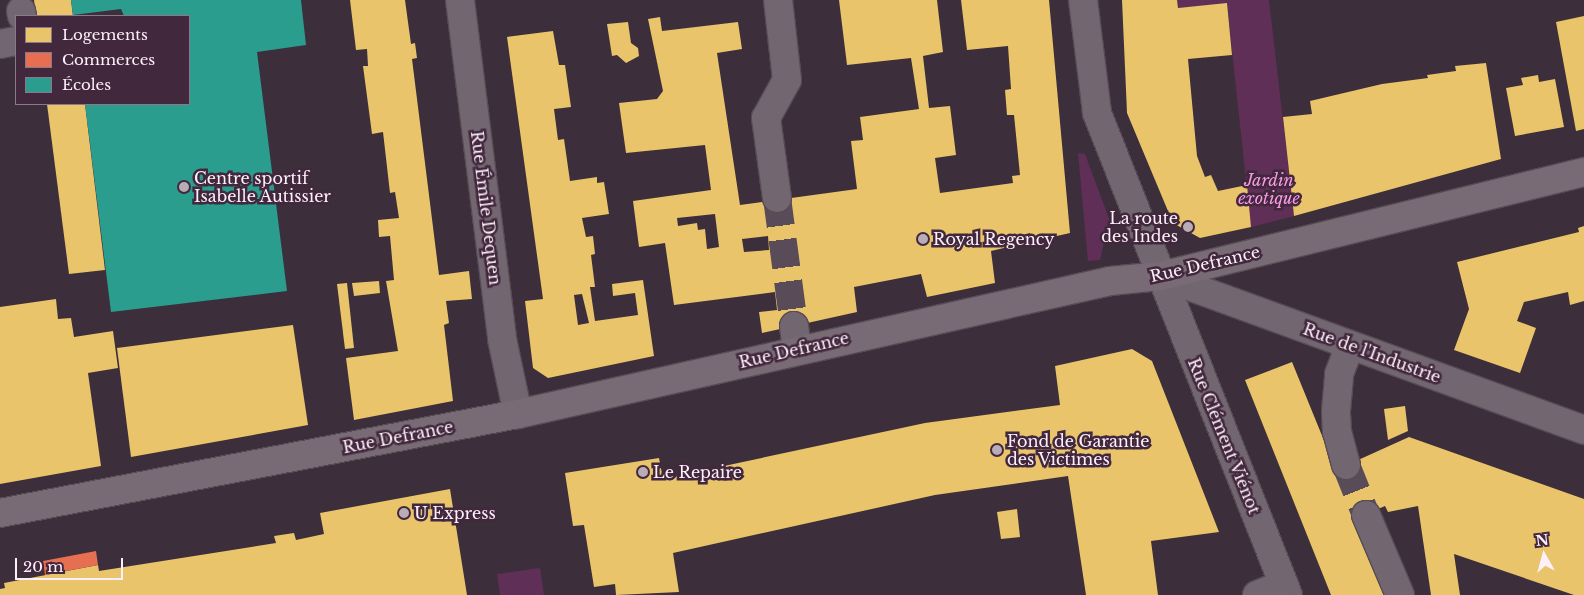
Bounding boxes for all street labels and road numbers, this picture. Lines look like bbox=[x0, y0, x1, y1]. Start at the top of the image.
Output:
street label: Rue Émile Dequen bbox=[467, 130, 505, 286]
street label: Rue Defrance bbox=[1148, 242, 1262, 286]
street label: Rue de l'Industrie bbox=[1301, 319, 1443, 387]
street label: Rue Defrance bbox=[737, 328, 851, 372]
street label: Rue Clément Viénot bbox=[1184, 355, 1264, 517]
street label: Rue Defrance bbox=[341, 417, 455, 457]

